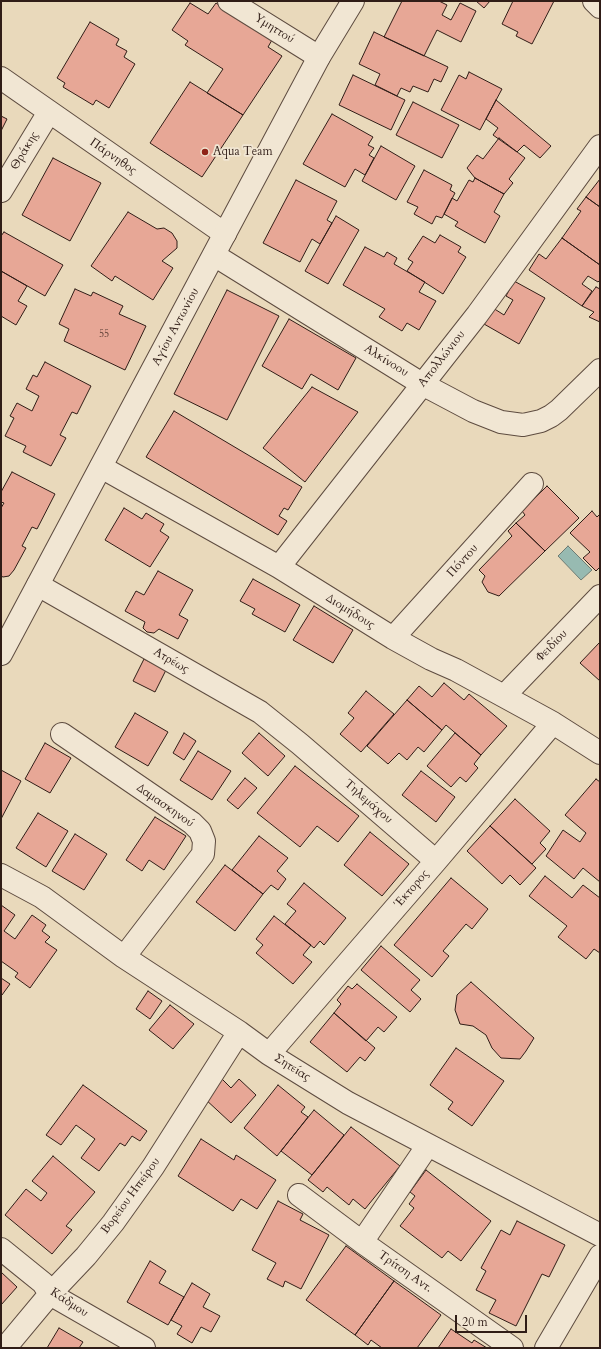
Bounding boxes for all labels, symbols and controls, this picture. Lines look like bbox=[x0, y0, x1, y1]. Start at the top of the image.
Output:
street label: Υμηττού bbox=[251, 11, 297, 47]
street label: Θράκης bbox=[8, 129, 42, 173]
street label: Πάρνηθος bbox=[87, 136, 139, 178]
place label: Aqua Team bbox=[213, 145, 273, 159]
marker: Aqua Team bbox=[200, 147, 210, 157]
street label: Αγίου Αντωνίου bbox=[149, 286, 203, 368]
street label: Απολλώνιου bbox=[415, 328, 469, 390]
house number: 55 bbox=[99, 329, 109, 341]
street label: Αλκίνοου bbox=[361, 342, 411, 380]
street label: Πόντου bbox=[444, 541, 482, 581]
street label: Διομήδους bbox=[323, 591, 377, 633]
street label: Φειδίου bbox=[533, 627, 571, 665]
street label: Ατρέως bbox=[150, 645, 192, 677]
street label: Τηλεμάχου bbox=[341, 777, 395, 827]
street label: Δαμασκηνού bbox=[134, 781, 196, 831]
street label: Έκτορος bbox=[392, 867, 432, 911]
street label: Σητείας bbox=[271, 1051, 313, 1085]
street label: Βορείου Ηπείρου bbox=[99, 1155, 163, 1237]
street label: Τρίτση Αντ. bbox=[375, 1248, 435, 1296]
street label: Κάδμου bbox=[47, 1285, 91, 1321]
scale bar bbox=[457, 1307, 529, 1333]
text: 20 m bbox=[462, 1314, 488, 1330]

